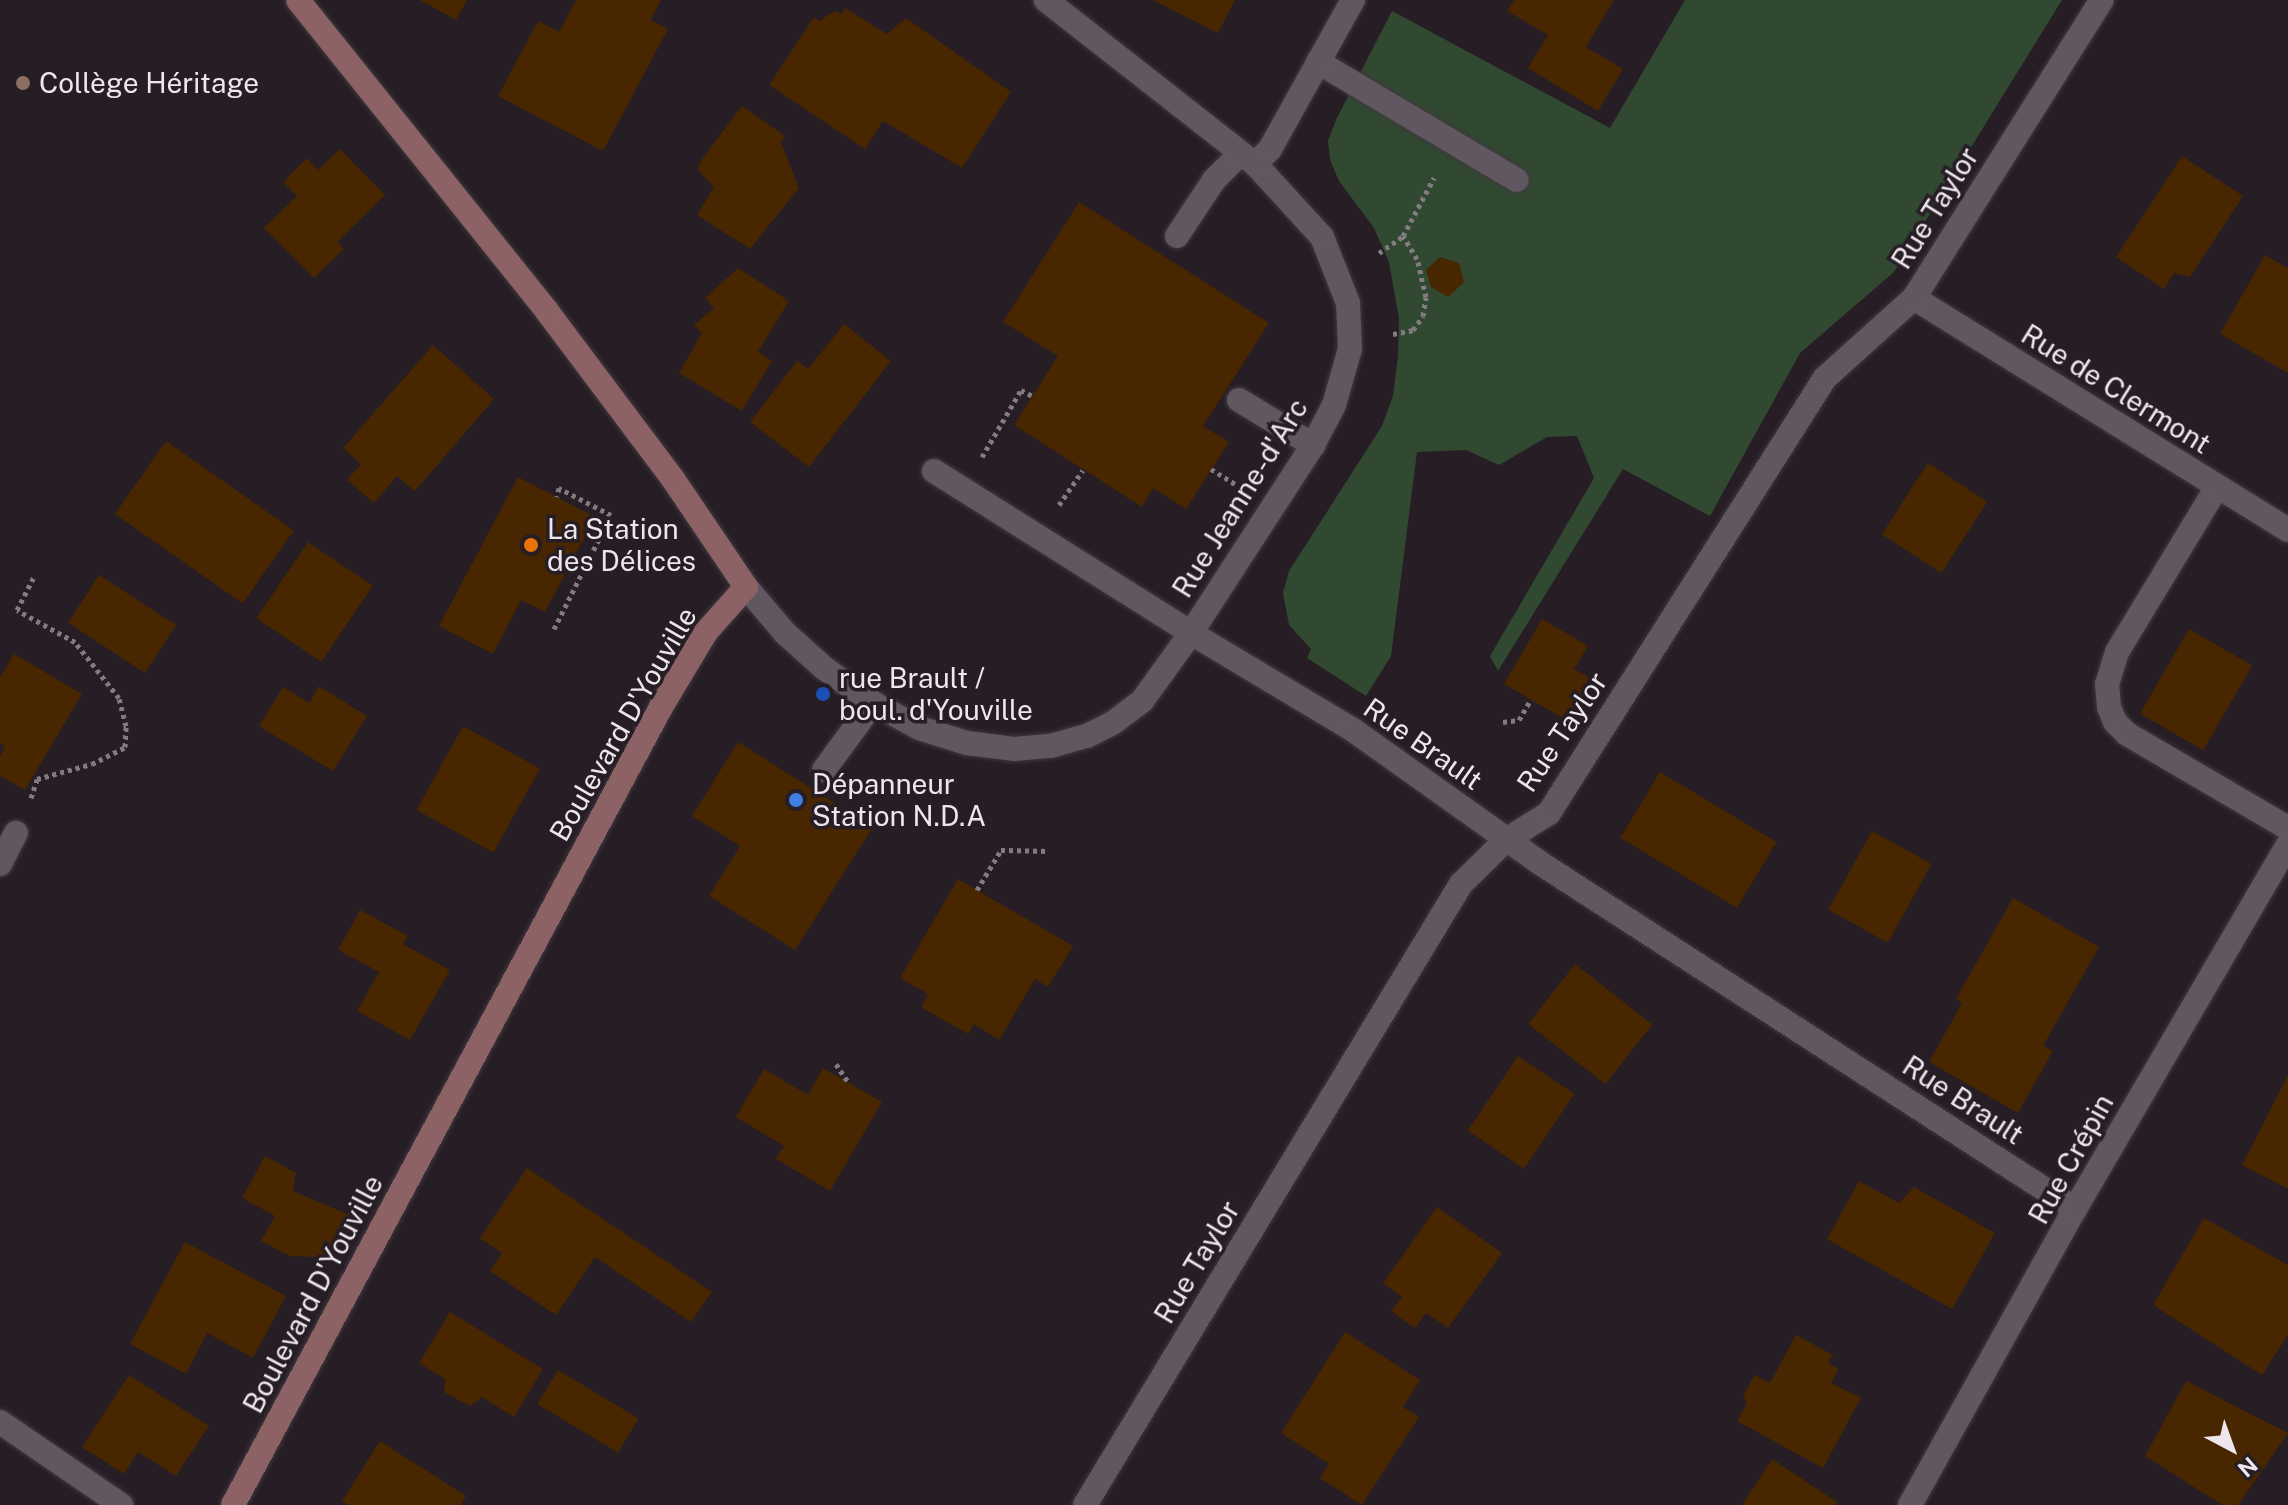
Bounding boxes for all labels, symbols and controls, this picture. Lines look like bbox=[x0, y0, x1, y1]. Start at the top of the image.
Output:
place label: Collège Héritage bbox=[39, 66, 259, 100]
marker: Collège Héritage bbox=[14, 74, 32, 92]
street label: Rue Taylor bbox=[1884, 141, 1986, 275]
street label: Rue de Clermont bbox=[2015, 317, 2217, 461]
street label: Rue Jeanne-d'Arc bbox=[1165, 392, 1315, 604]
place label: La Station des Délices bbox=[547, 512, 696, 578]
marker: La Station des Délices bbox=[522, 536, 540, 554]
street label: Boulevard D'Youville bbox=[542, 601, 704, 847]
place label: rue Brault / boul. d'Youville bbox=[839, 661, 1033, 727]
street label: Rue Taylor bbox=[1510, 666, 1614, 798]
marker: rue Brault / boul. d'Youville bbox=[814, 685, 832, 703]
street label: Rue Brault bbox=[1357, 691, 1489, 797]
place label: Dépanneur Station N.D.A bbox=[812, 767, 986, 833]
marker: Dépanneur Station N.D.A bbox=[787, 791, 805, 809]
street label: Rue Brault bbox=[1896, 1049, 2030, 1151]
street label: Rue Crépin bbox=[2022, 1088, 2120, 1230]
street label: Boulevard D'Youville bbox=[236, 1169, 390, 1419]
street label: Rue Taylor bbox=[1147, 1195, 1247, 1329]
north arrow bbox=[2192, 1409, 2272, 1489]
text: N bbox=[2233, 1452, 2263, 1483]

